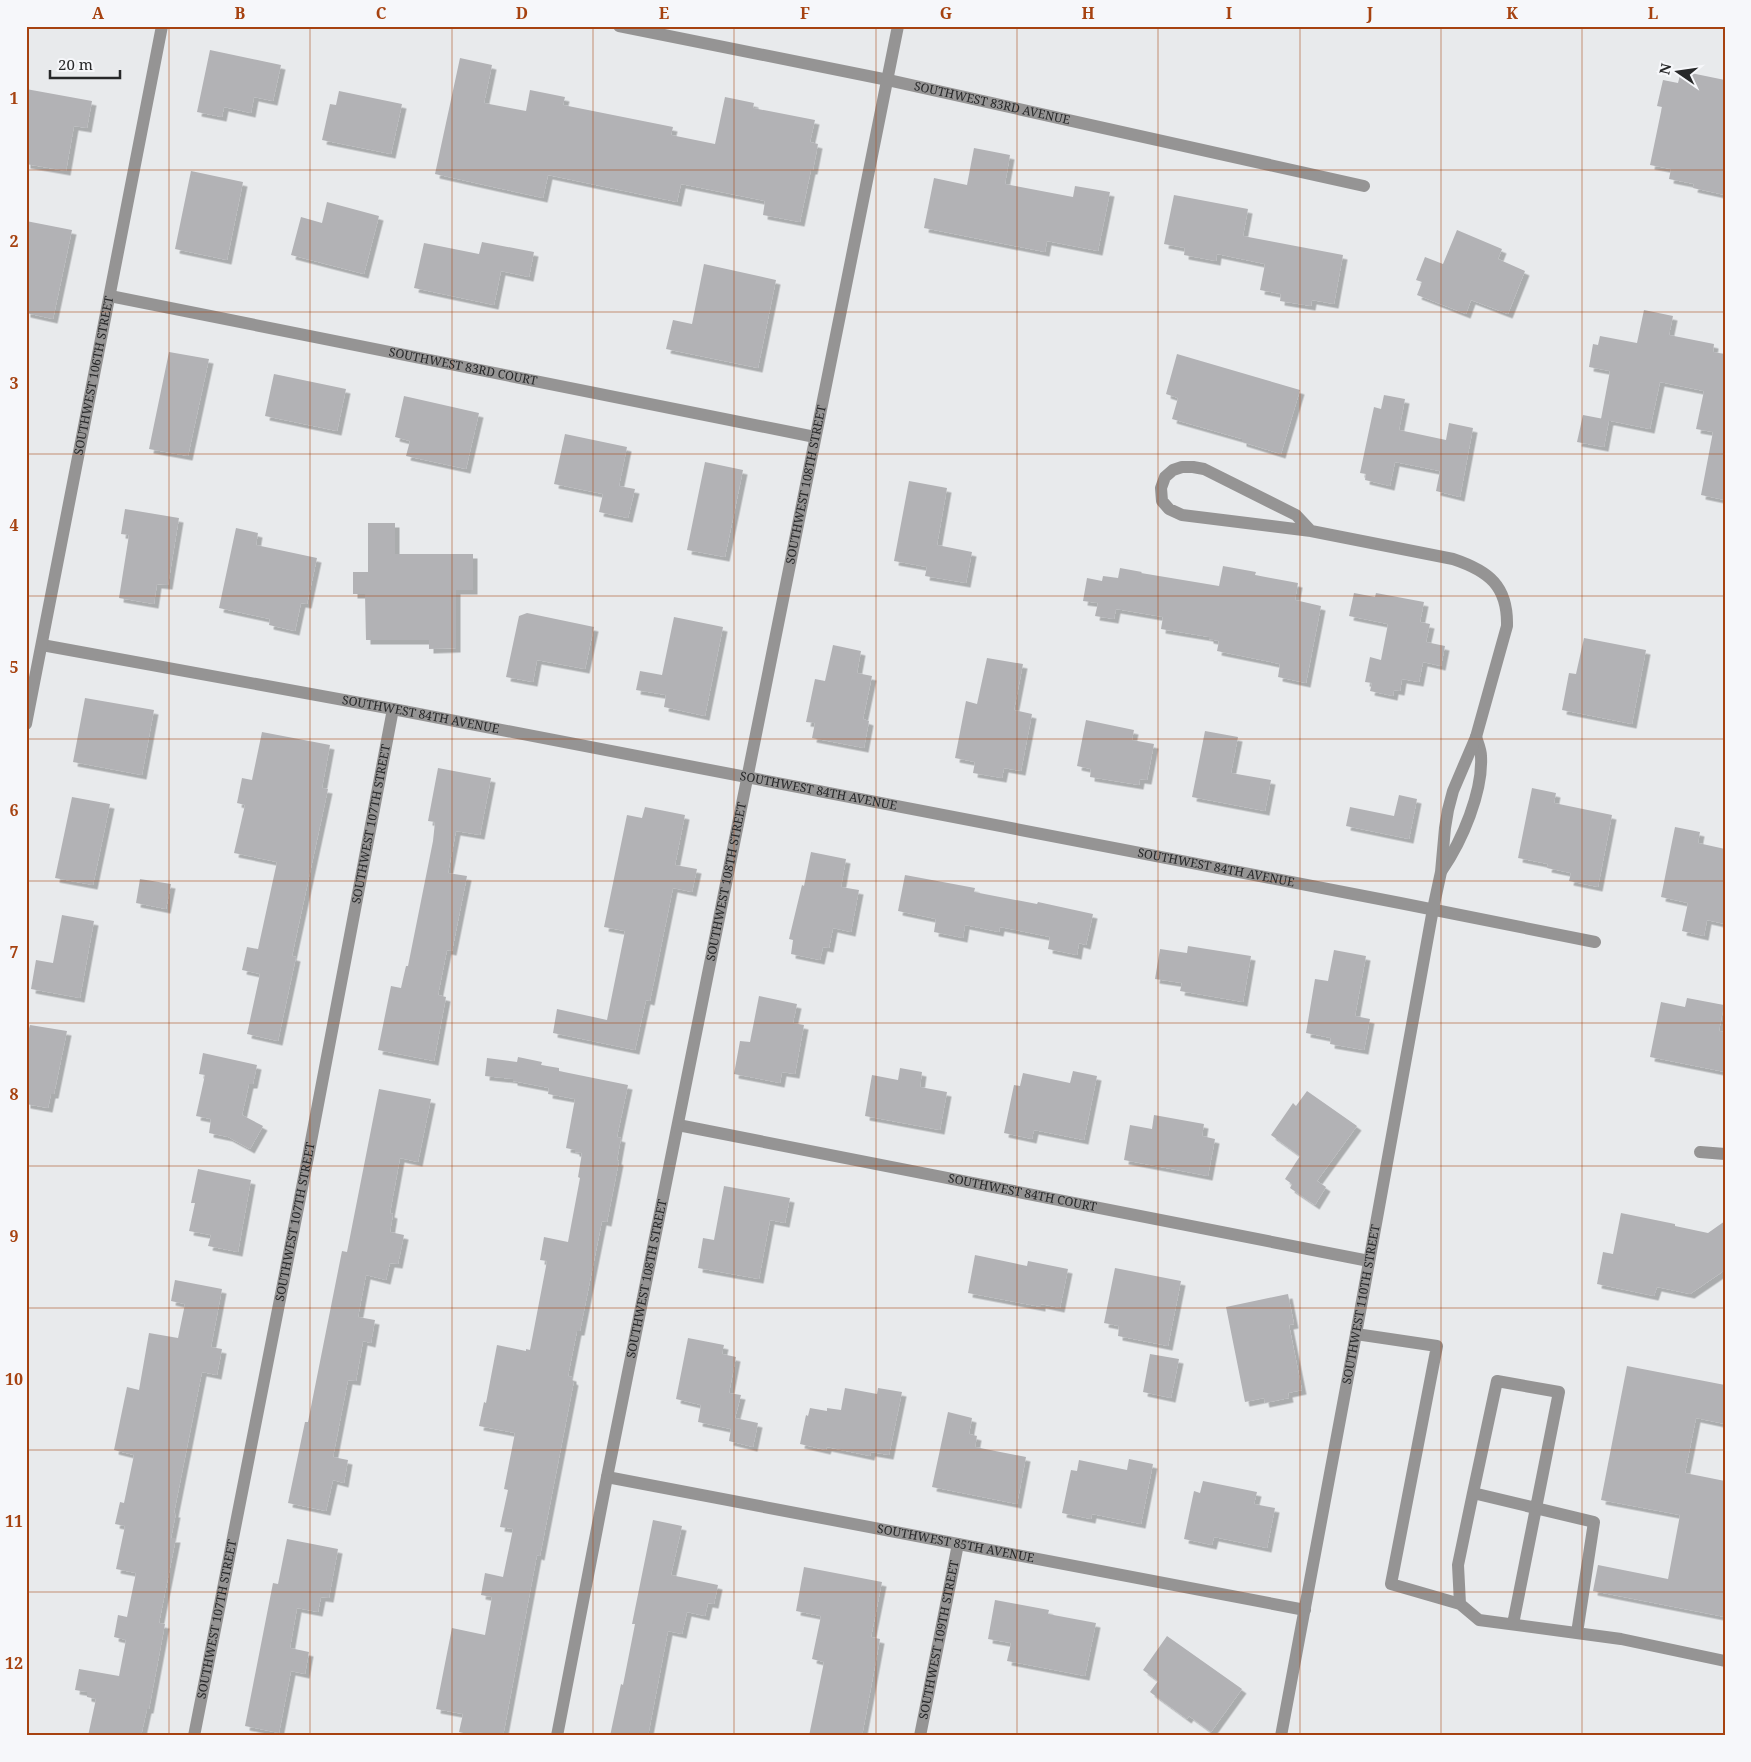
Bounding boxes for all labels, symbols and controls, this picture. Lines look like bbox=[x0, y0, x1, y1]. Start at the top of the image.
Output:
text: A bbox=[92, 2, 105, 24]
text: B bbox=[235, 2, 246, 24]
text: C bbox=[376, 2, 387, 24]
text: D bbox=[516, 2, 528, 24]
text: E bbox=[659, 2, 669, 24]
text: F bbox=[800, 2, 810, 24]
text: G bbox=[940, 2, 952, 24]
text: H bbox=[1081, 2, 1095, 24]
text: I bbox=[1226, 2, 1232, 24]
text: J bbox=[1366, 2, 1374, 24]
text: K bbox=[1506, 2, 1518, 24]
text: L bbox=[1648, 2, 1658, 24]
scale bar bbox=[50, 48, 120, 80]
north arrow bbox=[1654, 48, 1704, 98]
text: 20 m bbox=[58, 54, 93, 74]
text: N bbox=[1654, 61, 1675, 76]
street label: SOUTHWEST 83RD AVENUE bbox=[913, 77, 1072, 128]
text: 1 bbox=[9, 87, 19, 109]
text: 2 bbox=[9, 230, 19, 252]
street label: SOUTHWEST 106TH STREET bbox=[70, 294, 117, 456]
street label: SOUTHWEST 83RD COURT bbox=[387, 343, 539, 389]
text: 3 bbox=[9, 372, 19, 394]
street label: SOUTHWEST 108TH STREET bbox=[781, 403, 830, 565]
text: 4 bbox=[9, 514, 19, 536]
text: 5 bbox=[9, 656, 19, 678]
street label: SOUTHWEST 84TH AVENUE bbox=[341, 691, 501, 737]
street label: SOUTHWEST 107TH STREET bbox=[347, 742, 394, 905]
street label: SOUTHWEST 84TH AVENUE bbox=[739, 767, 898, 814]
text: 6 bbox=[9, 799, 19, 821]
street label: SOUTHWEST 108TH STREET bbox=[702, 800, 750, 963]
street label: SOUTHWEST 84TH AVENUE bbox=[1136, 844, 1296, 891]
text: 7 bbox=[9, 941, 19, 963]
text: 8 bbox=[9, 1083, 19, 1105]
street label: SOUTHWEST 107TH STREET bbox=[271, 1140, 319, 1303]
street label: SOUTHWEST 84TH COURT bbox=[947, 1169, 1099, 1215]
street label: SOUTHWEST 108TH STREET bbox=[622, 1197, 671, 1360]
street label: SOUTHWEST 110TH STREET bbox=[1338, 1223, 1384, 1385]
text: 9 bbox=[9, 1225, 19, 1247]
text: 10 bbox=[5, 1368, 23, 1390]
text: 11 bbox=[5, 1510, 23, 1532]
street label: SOUTHWEST 85TH AVENUE bbox=[876, 1520, 1036, 1566]
street label: SOUTHWEST 107TH STREET bbox=[193, 1537, 241, 1700]
street label: SOUTHWEST 109TH STREET bbox=[914, 1558, 963, 1721]
text: 12 bbox=[5, 1652, 23, 1674]

